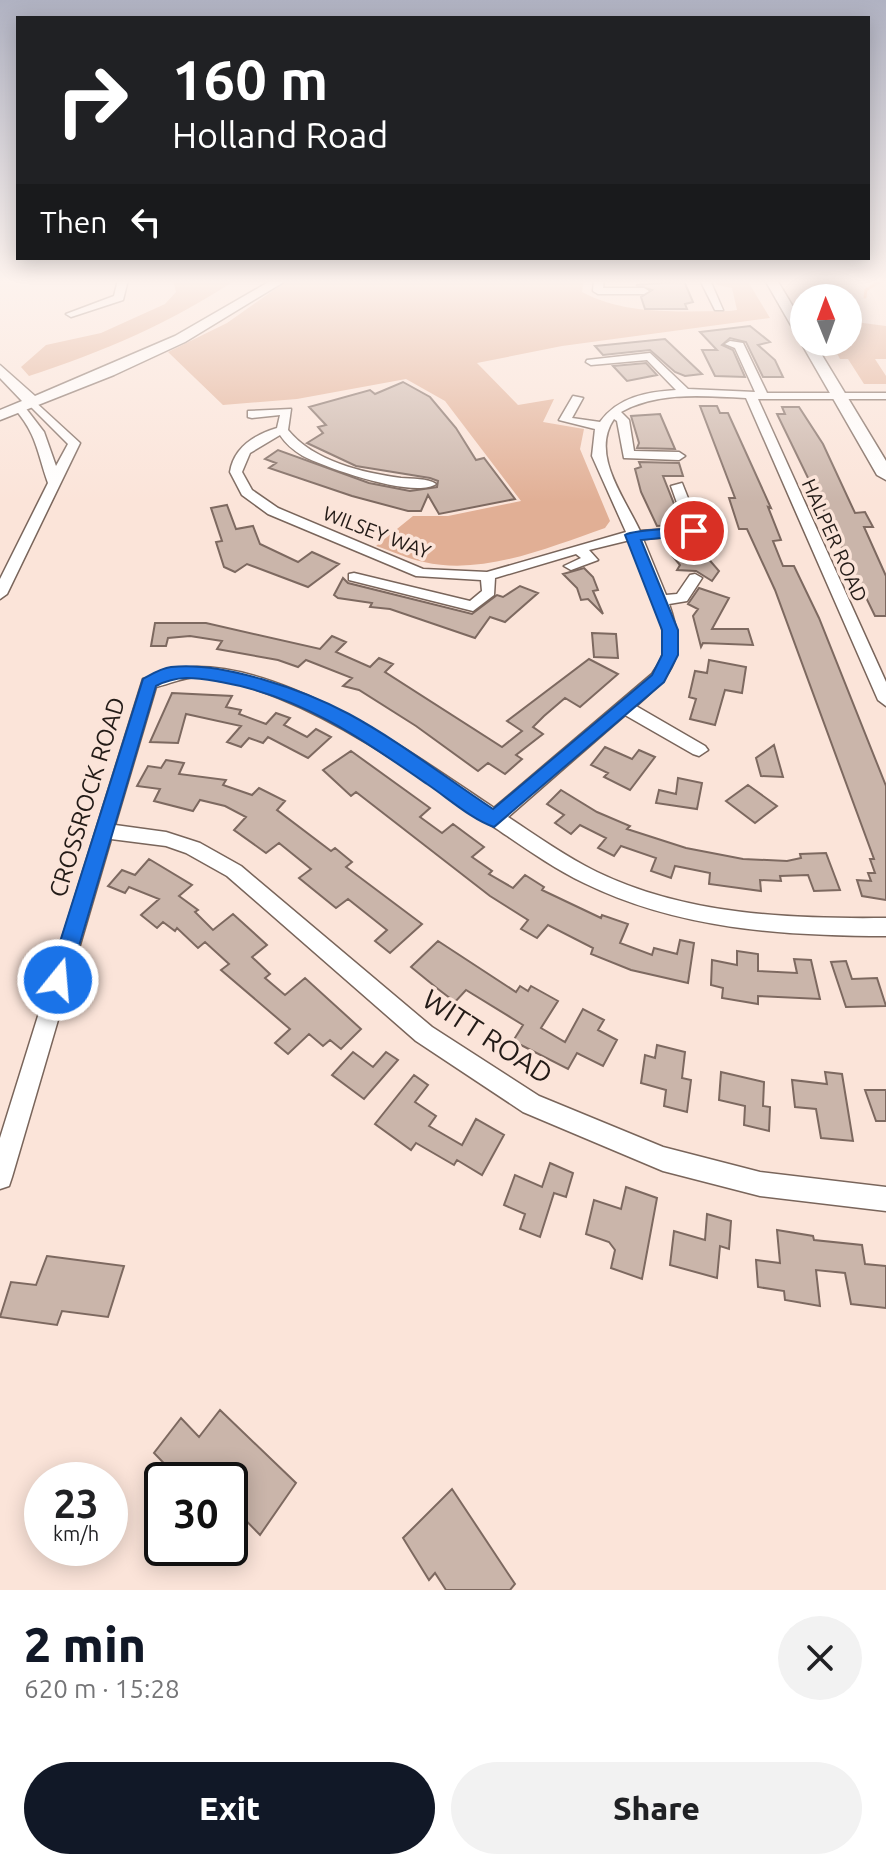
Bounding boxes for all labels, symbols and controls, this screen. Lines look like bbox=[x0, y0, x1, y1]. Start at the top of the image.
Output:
icon: right bbox=[40, 48, 144, 152]
text: 160 m bbox=[172, 48, 328, 111]
text: Holland Road bbox=[172, 114, 388, 155]
icon: left bbox=[124, 200, 168, 244]
text: Then bbox=[40, 205, 108, 239]
north arrow bbox=[790, 284, 862, 356]
map controls bbox=[790, 284, 862, 356]
street label: HALPER ROAD bbox=[798, 475, 872, 605]
pin bbox=[660, 497, 728, 565]
street label: WILSEY WAY bbox=[320, 501, 434, 563]
icon: arrive bbox=[672, 509, 716, 553]
street label: CROSSROCK ROAD bbox=[44, 694, 130, 900]
position arrow bbox=[16, 938, 100, 1022]
street label: WITT ROAD bbox=[417, 983, 559, 1089]
speed limit sign: 30 bbox=[144, 1462, 248, 1566]
text: 23 bbox=[53, 1481, 99, 1526]
text: km/h bbox=[53, 1522, 99, 1545]
button: close bbox=[778, 1616, 862, 1700]
text: 2 min bbox=[24, 1617, 146, 1671]
text: 620 m · 15:28 bbox=[24, 1674, 180, 1703]
button: Exit bbox=[24, 1762, 435, 1854]
button: Share bbox=[451, 1762, 862, 1854]

